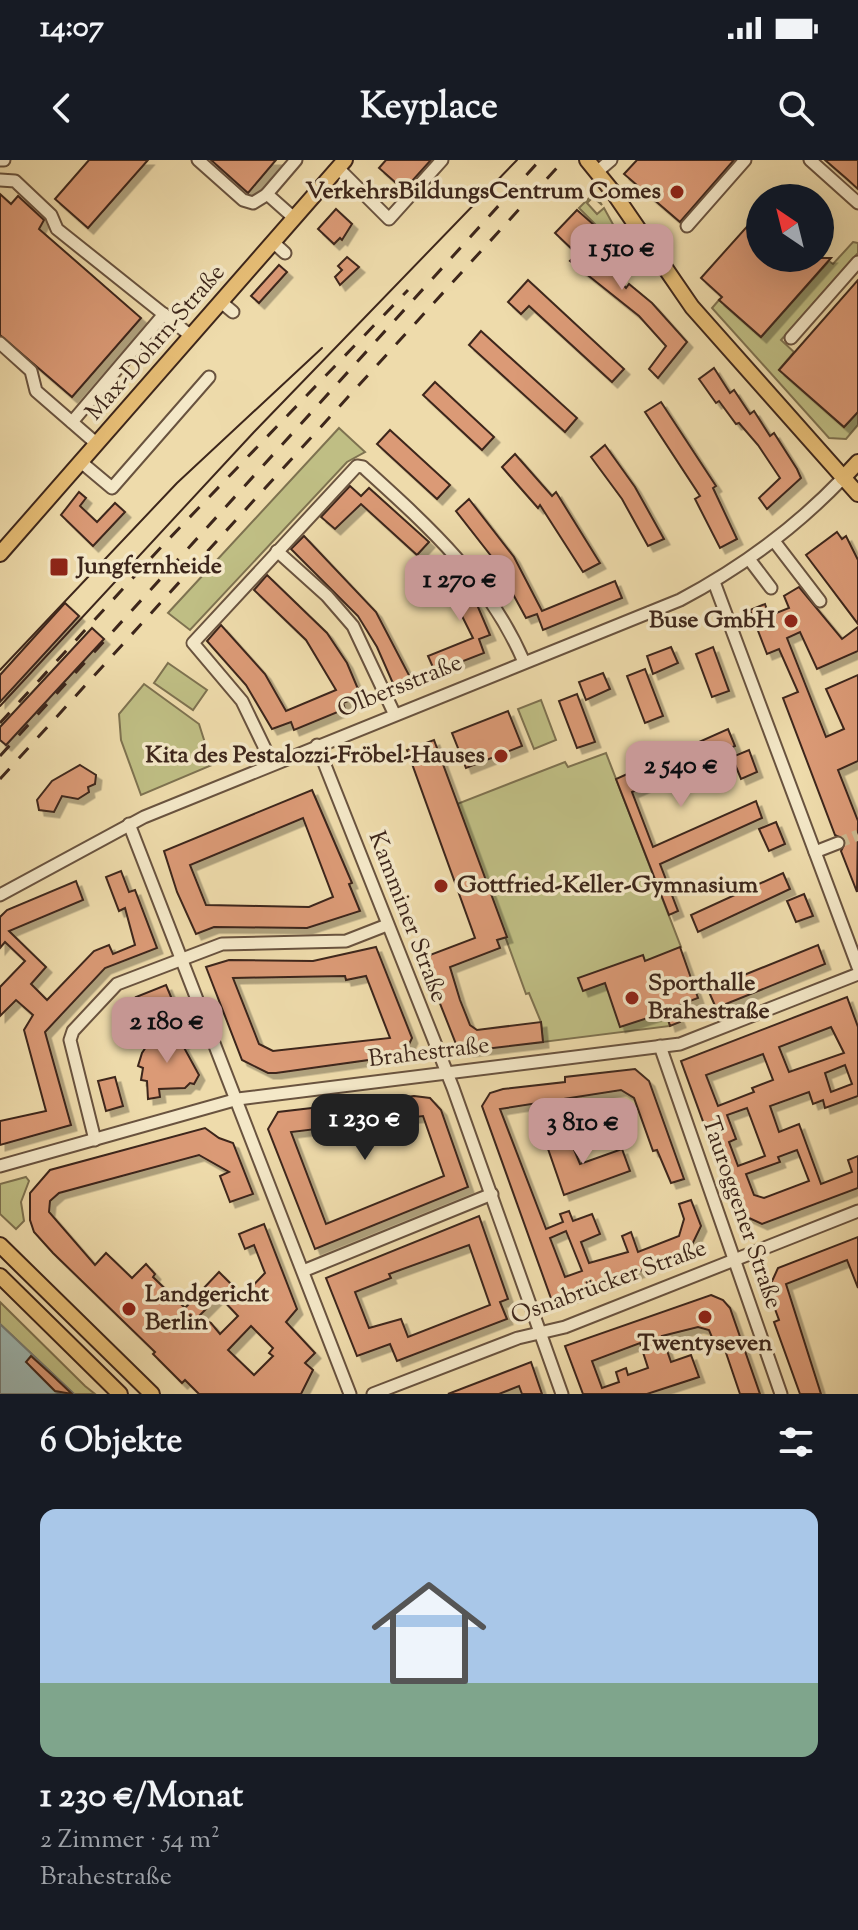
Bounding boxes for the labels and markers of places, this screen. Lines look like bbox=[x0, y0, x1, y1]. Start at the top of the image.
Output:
place label: VerkehrsBildungsCentrum Comes bbox=[306, 175, 661, 209]
marker: VerkehrsBildungsCentrum Comes bbox=[668, 183, 686, 201]
pin: 1 510 € bbox=[548, 224, 696, 292]
place label: Jungfernheide bbox=[75, 550, 222, 584]
pin: 1 270 € bbox=[386, 555, 534, 623]
marker: Jungfernheide bbox=[48, 556, 70, 578]
place label: Buse GmbH bbox=[649, 604, 775, 638]
marker: Buse GmbH bbox=[782, 612, 800, 630]
place label: Kita des Pestalozzi-Fröbel-Hauses bbox=[145, 739, 485, 773]
pin: 2 540 € bbox=[607, 741, 755, 809]
marker: Kita des Pestalozzi-Fröbel-Hauses bbox=[492, 747, 510, 765]
place label: Gottfried-Keller-Gymnasium bbox=[457, 869, 758, 903]
marker: Gottfried-Keller-Gymnasium bbox=[432, 877, 450, 895]
place label: Sporthalle Brahestraße bbox=[648, 967, 770, 1029]
marker: Sporthalle Brahestraße bbox=[623, 989, 641, 1007]
pin: 2 180 € bbox=[93, 997, 241, 1065]
pin: 1 230 € bbox=[291, 1094, 439, 1162]
pin: 3 810 € bbox=[509, 1098, 657, 1166]
place label: Landgericht Berlin bbox=[145, 1278, 270, 1340]
marker: Landgericht Berlin bbox=[120, 1300, 138, 1318]
marker: Twentyseven bbox=[696, 1308, 714, 1326]
place label: Twentyseven bbox=[638, 1327, 773, 1361]

